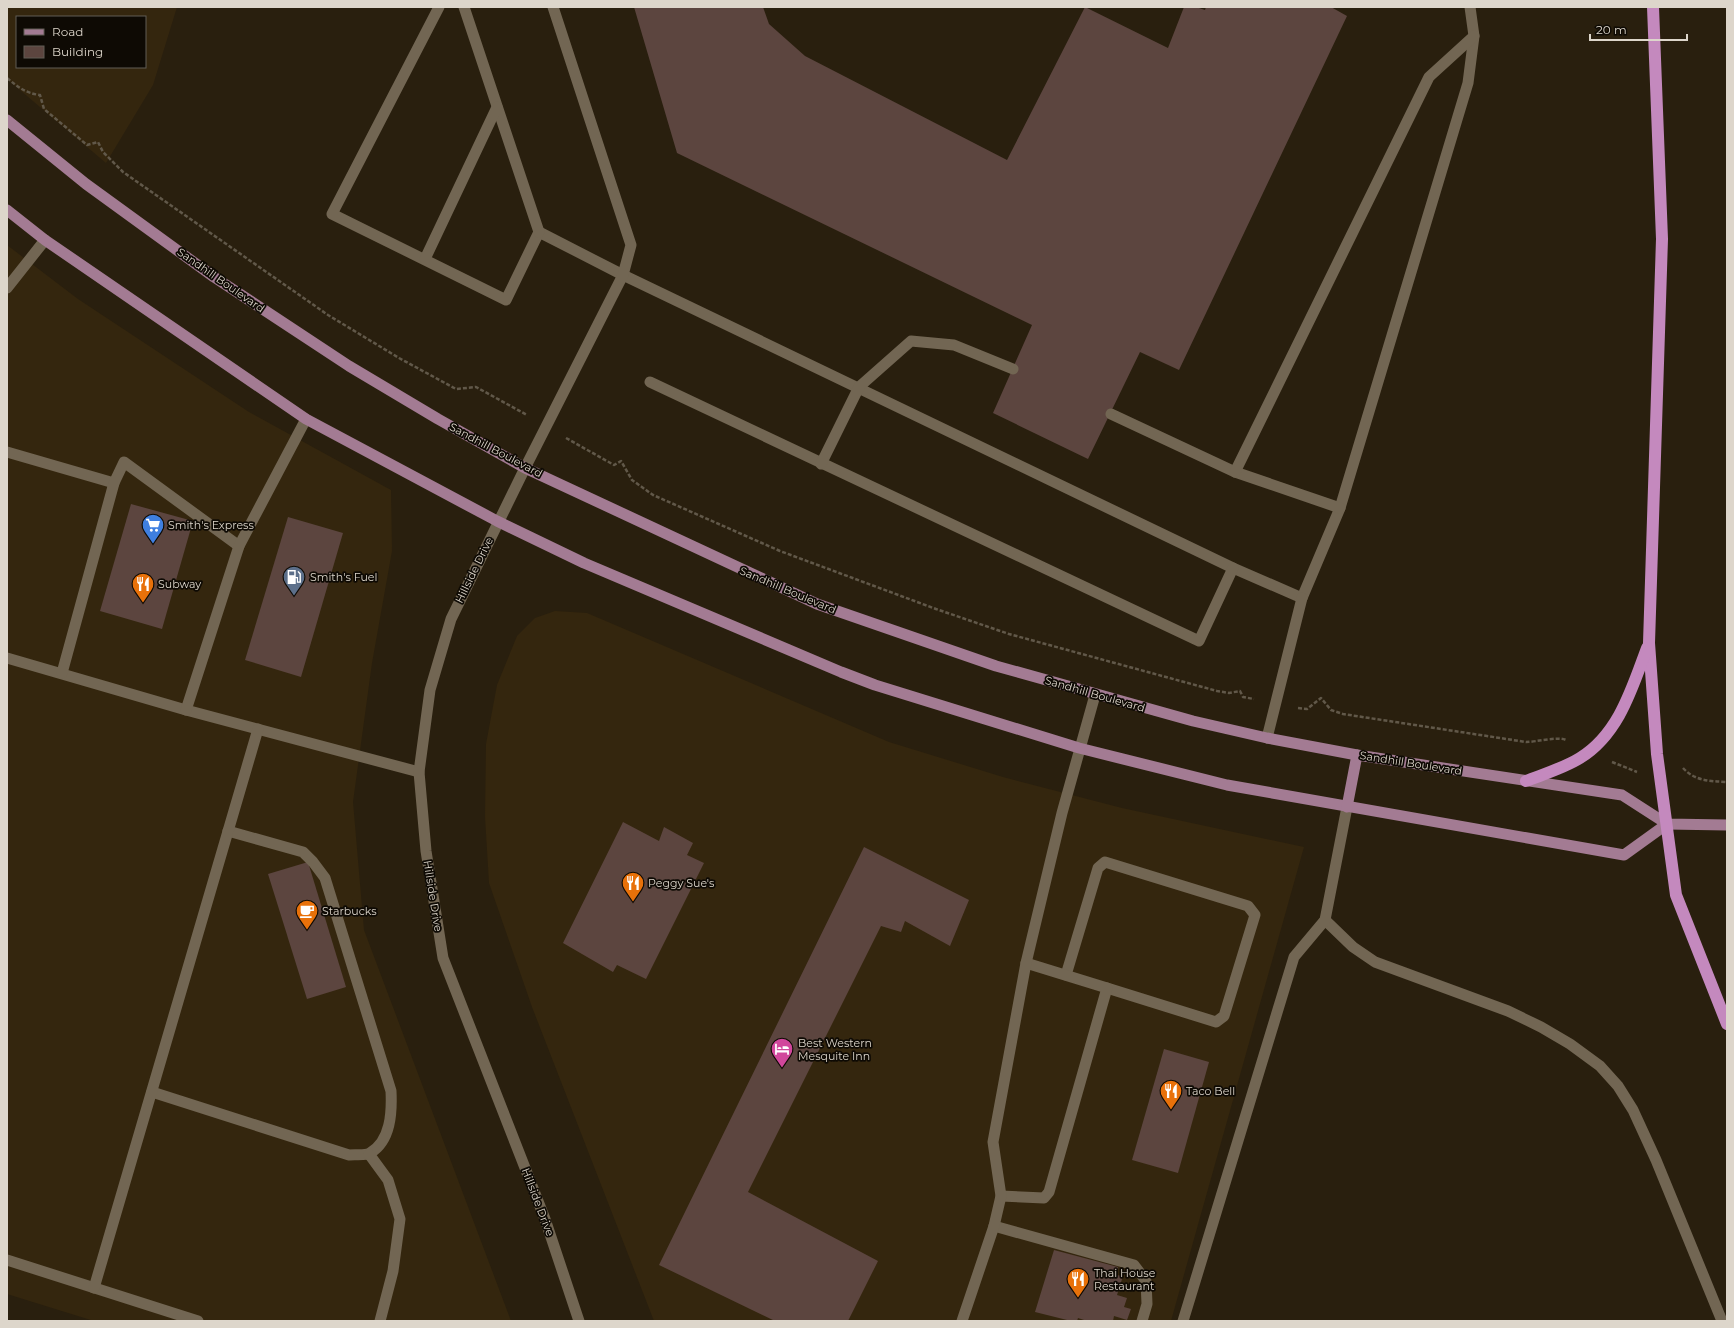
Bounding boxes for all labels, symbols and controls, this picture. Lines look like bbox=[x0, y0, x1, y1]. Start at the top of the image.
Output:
legend bbox=[16, 16, 146, 68]
scale bar bbox=[1590, 16, 1687, 42]
text: 20 m bbox=[1596, 22, 1627, 37]
text: Road bbox=[52, 24, 83, 39]
text: Building bbox=[52, 44, 103, 59]
street label: Sandhill Boulevard bbox=[175, 245, 267, 315]
street label: Sandhill Boulevard bbox=[447, 420, 545, 480]
supermarket icon: Smith's Express bbox=[140, 512, 166, 545]
place label: Smith's Express bbox=[168, 518, 254, 532]
street label: Hillside Drive bbox=[452, 534, 496, 605]
street label: Sandhill Boulevard bbox=[738, 563, 838, 617]
fuel station icon: Smith's Fuel bbox=[281, 564, 307, 597]
place label: Smith's Fuel bbox=[310, 570, 377, 584]
restaurant icon: Subway bbox=[130, 571, 156, 604]
place label: Subway bbox=[158, 577, 201, 591]
street label: Sandhill Boulevard bbox=[1043, 673, 1147, 715]
street label: Sandhill Boulevard bbox=[1359, 748, 1463, 778]
street label: Hillside Drive bbox=[420, 859, 446, 933]
restaurant icon: Peggy Sue's bbox=[620, 870, 646, 903]
place label: Peggy Sue's bbox=[648, 876, 715, 890]
cafe icon: Starbucks bbox=[294, 898, 320, 931]
place label: Starbucks bbox=[322, 904, 377, 918]
hotel icon: Best Western Mesquite Inn bbox=[769, 1036, 795, 1069]
place label: Best Western Mesquite Inn bbox=[798, 1036, 872, 1063]
restaurant icon: Taco Bell bbox=[1158, 1078, 1184, 1111]
place label: Taco Bell bbox=[1186, 1084, 1235, 1098]
street label: Hillside Drive bbox=[519, 1166, 558, 1238]
restaurant icon: Thai House Restaurant bbox=[1065, 1266, 1091, 1299]
place label: Thai House Restaurant bbox=[1094, 1266, 1156, 1293]

